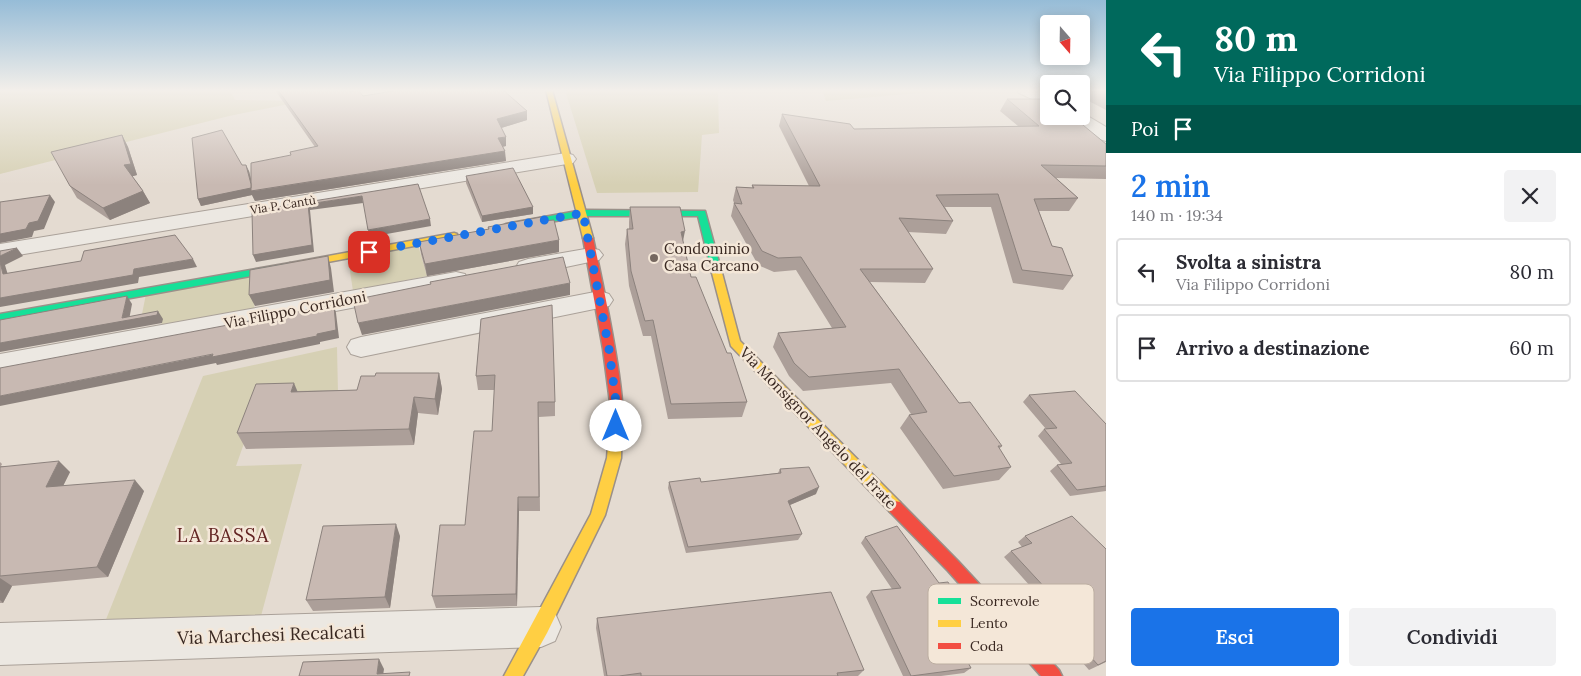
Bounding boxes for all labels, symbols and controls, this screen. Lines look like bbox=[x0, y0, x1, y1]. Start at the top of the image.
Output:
north arrow bbox=[1040, 15, 1090, 65]
map controls bbox=[1040, 15, 1090, 125]
text: 80 m bbox=[1214, 16, 1298, 61]
icon: left bbox=[1131, 20, 1196, 85]
text: Via Filippo Corridoni bbox=[1214, 60, 1426, 88]
button: search bbox=[1040, 75, 1090, 125]
icon: arrive bbox=[1169, 115, 1197, 143]
text: Poi bbox=[1131, 117, 1159, 141]
text: 2 min bbox=[1131, 167, 1210, 205]
button: close bbox=[1504, 170, 1556, 222]
street label: Via P. Cantù bbox=[248, 192, 317, 217]
text: 140 m · 19:34 bbox=[1131, 205, 1223, 225]
pin bbox=[348, 231, 390, 273]
icon: arrive bbox=[355, 238, 383, 266]
place label: Condominio Casa Carcano bbox=[664, 239, 759, 275]
text: Svolta a sinistra bbox=[1176, 250, 1321, 274]
marker: Condominio Casa Carcano bbox=[648, 252, 660, 264]
icon: left bbox=[1133, 258, 1161, 286]
text: 80 m bbox=[1510, 260, 1554, 284]
text: Via Filippo Corridoni bbox=[1176, 274, 1330, 294]
street label: Via Filippo Corridoni bbox=[221, 286, 368, 333]
icon: arrive bbox=[1133, 334, 1161, 362]
text: Arrivo a destinazione bbox=[1176, 336, 1370, 360]
text: 60 m bbox=[1509, 336, 1554, 360]
street label: Via Monsignor Angelo del Frate bbox=[735, 342, 901, 513]
position arrow bbox=[589, 399, 641, 451]
district label: LA BASSA bbox=[177, 523, 269, 547]
legend bbox=[928, 584, 1094, 664]
text: Scorrevole bbox=[970, 592, 1040, 610]
button: Esci bbox=[1131, 608, 1339, 666]
button: Condividi bbox=[1349, 608, 1556, 666]
text: Lento bbox=[970, 614, 1008, 632]
street label: Via Marchesi Recalcati bbox=[176, 620, 365, 649]
text: Coda bbox=[970, 637, 1004, 655]

